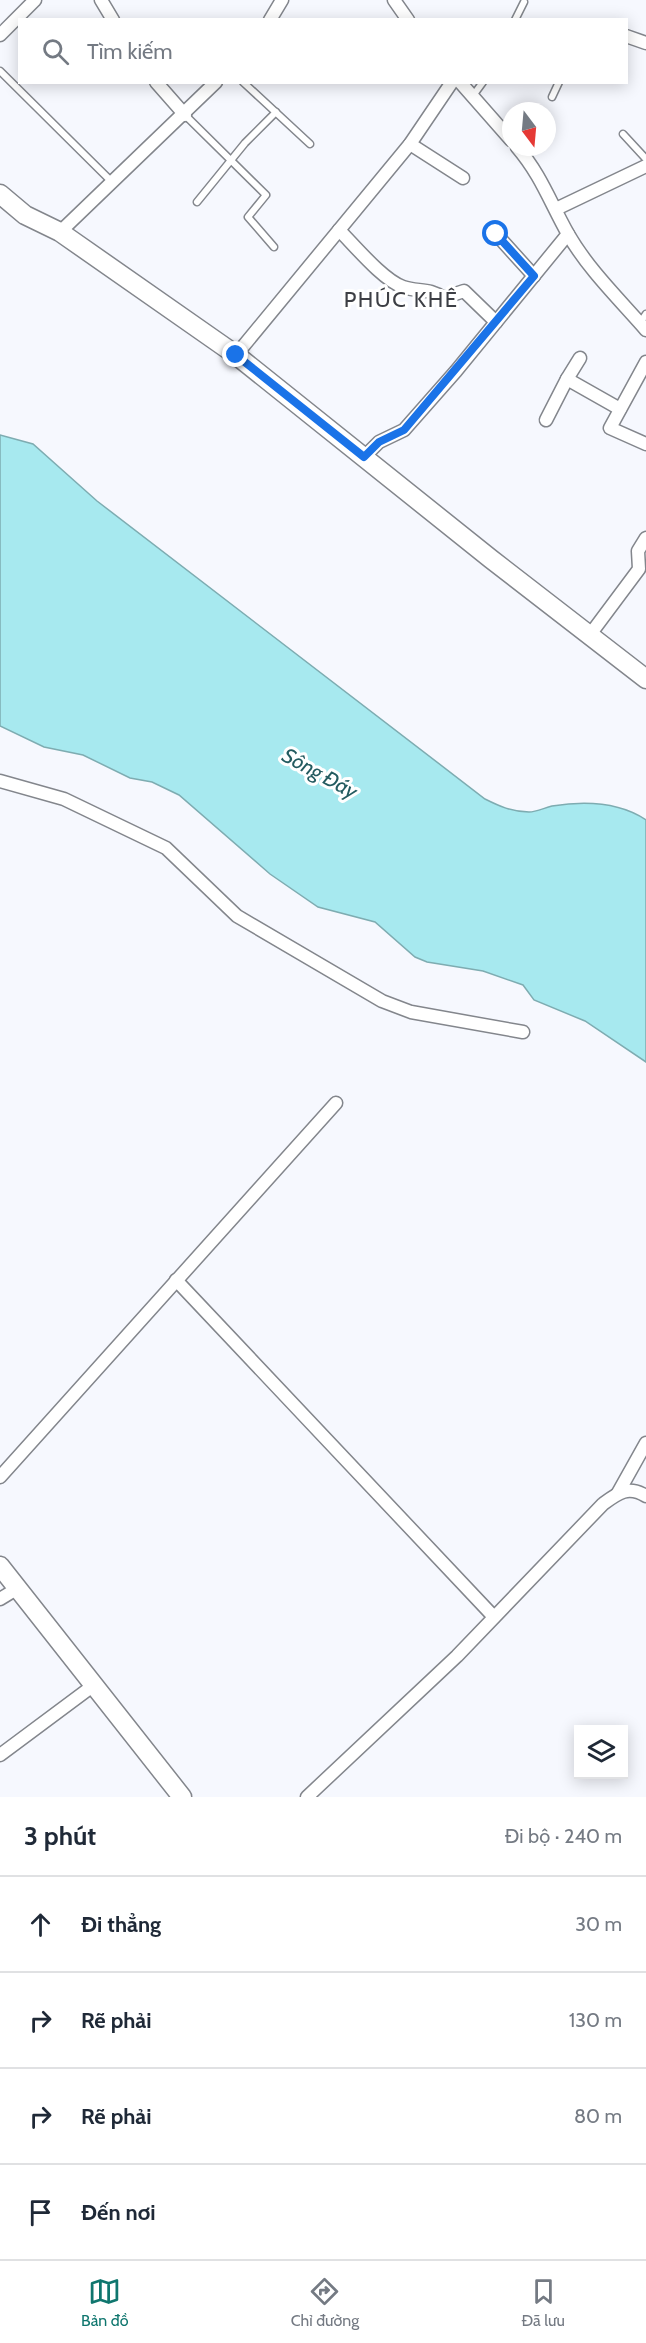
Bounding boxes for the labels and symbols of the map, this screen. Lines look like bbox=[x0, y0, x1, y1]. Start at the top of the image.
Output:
north arrow bbox=[502, 102, 556, 156]
route start bbox=[482, 220, 508, 246]
district label: PHÚC KHÊ bbox=[344, 286, 458, 313]
route end bbox=[222, 341, 248, 367]
water label: Sông Đáy bbox=[278, 742, 363, 804]

